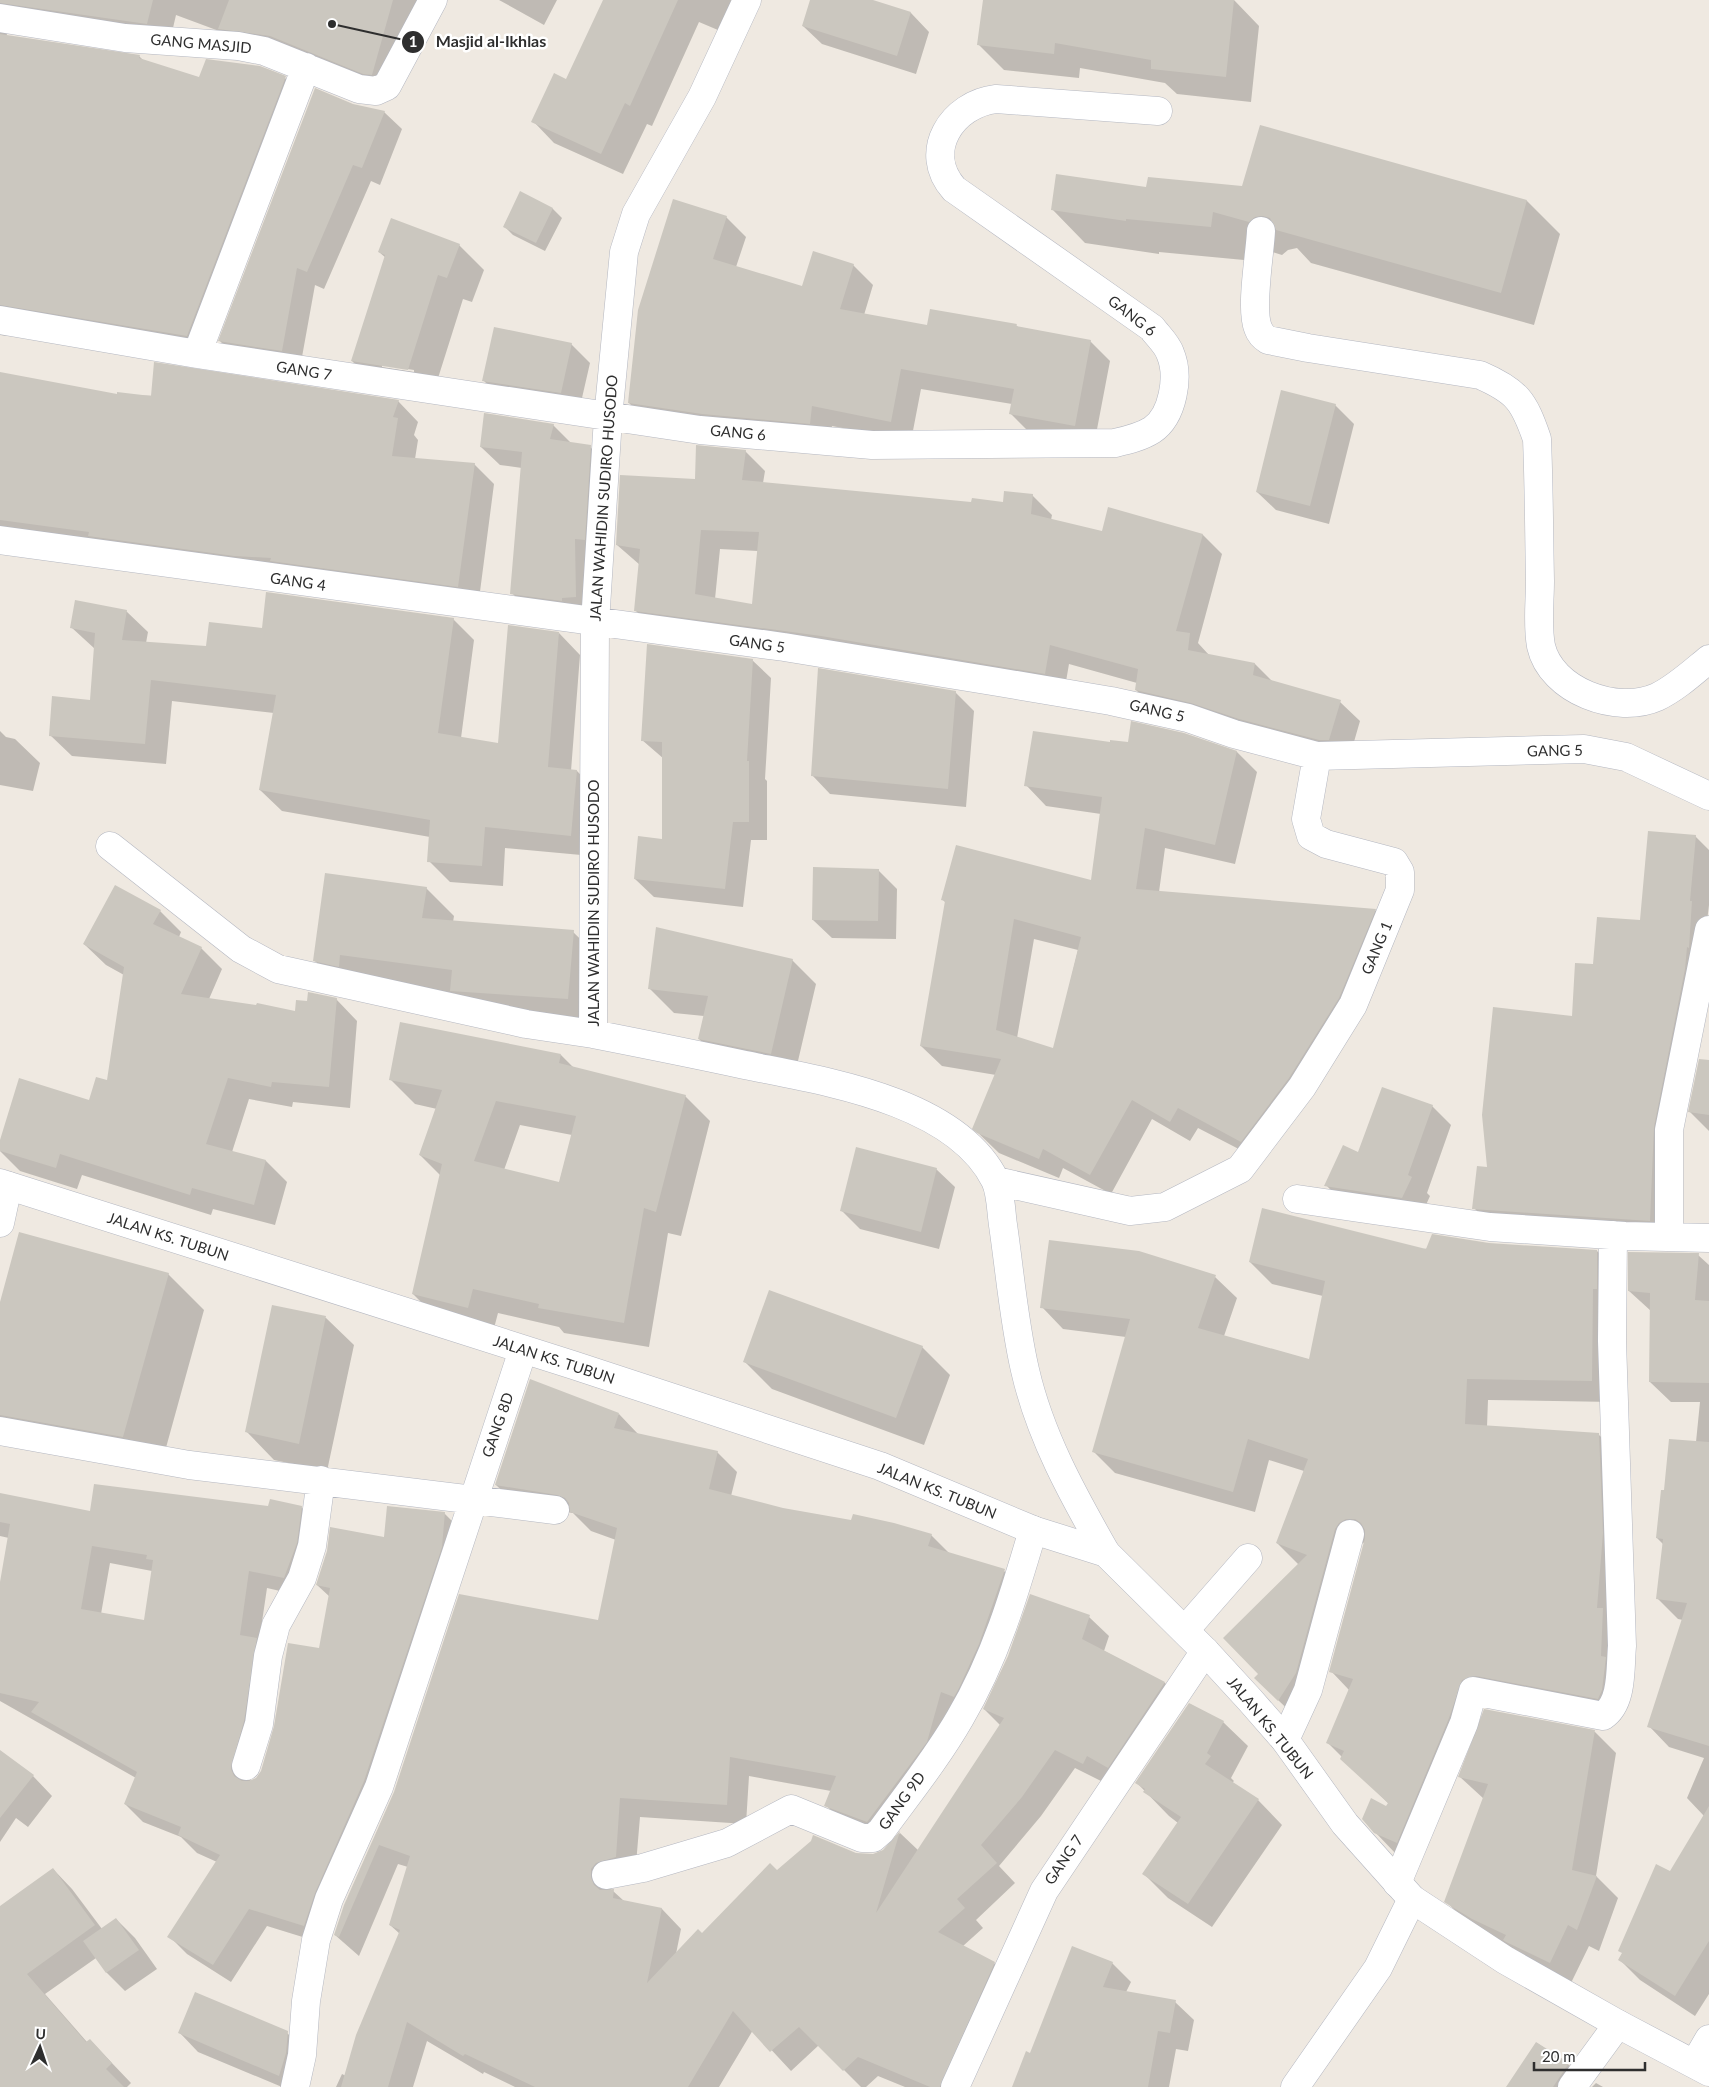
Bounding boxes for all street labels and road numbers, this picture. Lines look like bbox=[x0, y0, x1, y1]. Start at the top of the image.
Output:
street label: GANG MASJID bbox=[150, 30, 252, 56]
street label: GANG 6 bbox=[1105, 291, 1160, 340]
street label: GANG 7 bbox=[275, 357, 333, 383]
street label: JALAN WAHIDIN SUDIRO HUSODO bbox=[585, 374, 621, 622]
street label: GANG 6 bbox=[709, 421, 767, 443]
street label: GANG 4 bbox=[269, 568, 327, 594]
street label: GANG 5 bbox=[728, 630, 786, 656]
street label: GANG 5 bbox=[1128, 695, 1187, 725]
street label: GANG 5 bbox=[1527, 741, 1583, 759]
street label: JALAN WAHIDIN SUDIRO HUSODO bbox=[584, 780, 602, 1026]
street label: GANG 1 bbox=[1357, 918, 1395, 977]
street label: JALAN KS. TUBUN bbox=[105, 1208, 231, 1264]
street label: JALAN KS. TUBUN bbox=[491, 1331, 617, 1387]
street label: GANG 8D bbox=[478, 1390, 517, 1459]
street label: JALAN KS. TUBUN bbox=[875, 1458, 999, 1522]
street label: JALAN KS. TUBUN bbox=[1224, 1673, 1318, 1782]
street label: GANG 9D bbox=[874, 1768, 928, 1833]
street label: GANG 7 bbox=[1040, 1831, 1086, 1888]

